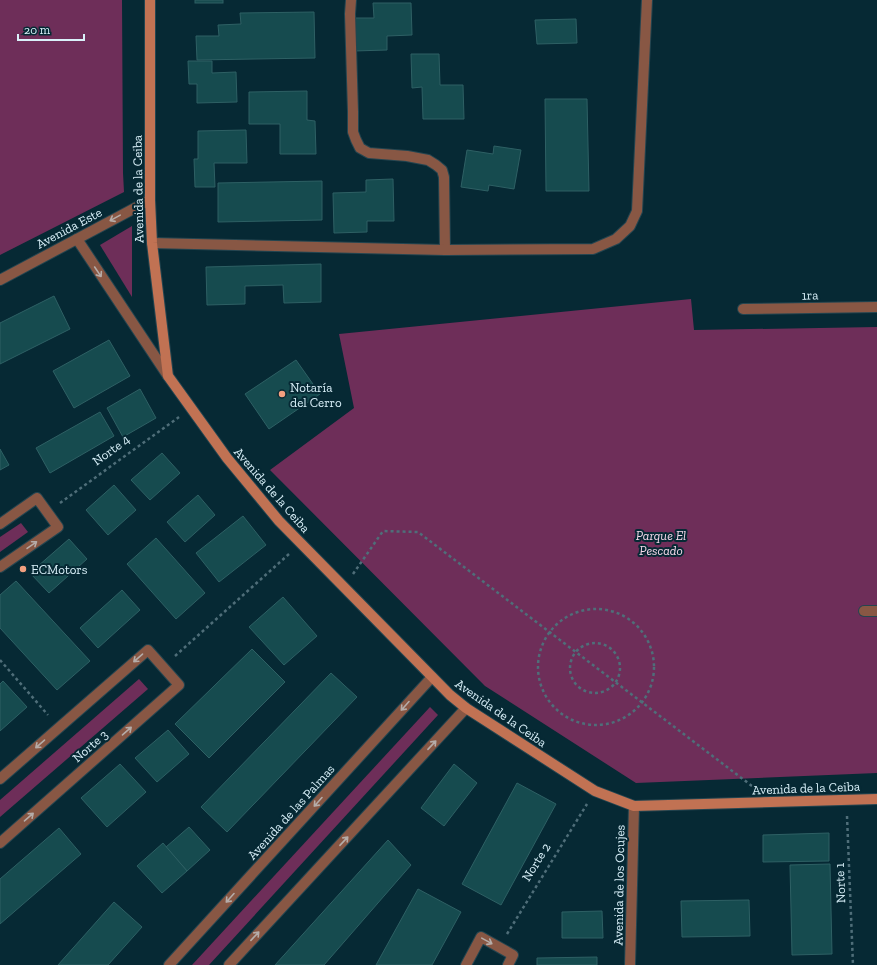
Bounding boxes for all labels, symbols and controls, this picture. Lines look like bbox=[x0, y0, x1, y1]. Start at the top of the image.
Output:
scale bar bbox=[18, 16, 84, 42]
text: 20 m bbox=[24, 23, 51, 37]
street label: Avenida de la Ceiba bbox=[130, 134, 146, 243]
street label: Avenida Este bbox=[34, 204, 104, 252]
one-way arrow bbox=[110, 215, 122, 223]
one-way arrow bbox=[95, 266, 103, 278]
street label: 1ra bbox=[801, 287, 819, 303]
place label: Notaría del Cerro bbox=[290, 380, 342, 410]
marker: Notaría del Cerro bbox=[277, 389, 287, 399]
street label: Norte 4 bbox=[89, 431, 133, 469]
street label: Avenida de la Ceiba bbox=[231, 444, 314, 536]
park label: Parque El Pescado bbox=[636, 528, 686, 558]
one-way arrow bbox=[26, 541, 37, 549]
place label: ECMotors bbox=[31, 562, 88, 577]
marker: ECMotors bbox=[18, 564, 28, 574]
one-way arrow bbox=[133, 654, 143, 663]
street label: Avenida de la Ceiba bbox=[452, 676, 550, 751]
one-way arrow bbox=[401, 701, 410, 711]
one-way arrow bbox=[122, 726, 132, 736]
street label: Norte 3 bbox=[69, 727, 111, 765]
one-way arrow bbox=[35, 739, 45, 749]
one-way arrow bbox=[427, 740, 436, 750]
street label: Avenida de las Palmas bbox=[244, 761, 338, 863]
street label: Avenida de la Ceiba bbox=[752, 779, 861, 797]
one-way arrow bbox=[313, 797, 323, 807]
one-way arrow bbox=[24, 812, 35, 821]
street label: Avenida de los Ocujes bbox=[610, 824, 629, 945]
one-way arrow bbox=[339, 836, 348, 846]
street label: Norte 2 bbox=[519, 840, 554, 884]
street label: Norte 1 bbox=[832, 863, 848, 903]
one-way arrow bbox=[226, 893, 235, 903]
one-way arrow bbox=[251, 931, 260, 941]
one-way arrow bbox=[481, 937, 493, 945]

